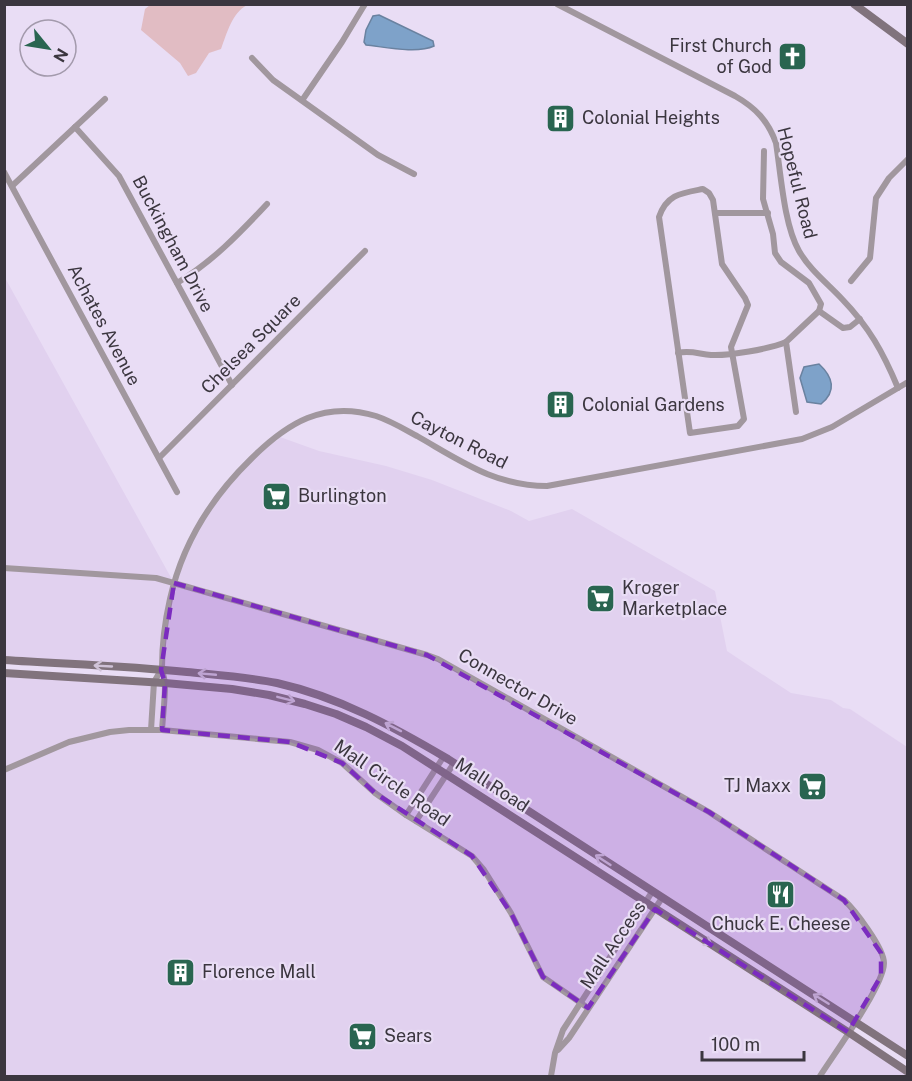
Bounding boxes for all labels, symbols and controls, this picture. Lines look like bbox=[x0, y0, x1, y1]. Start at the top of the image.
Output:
north arrow bbox=[18, 18, 78, 78]
place label: First Church of God bbox=[669, 35, 772, 77]
church icon: First Church of God bbox=[777, 40, 809, 72]
text: N bbox=[49, 45, 72, 65]
building icon: Colonial Heights bbox=[545, 102, 577, 134]
place label: Colonial Heights bbox=[582, 107, 720, 128]
street label: Hopeful Road bbox=[773, 125, 822, 241]
street label: Buckingham Drive bbox=[129, 172, 218, 316]
street label: Achates Avenue bbox=[64, 261, 145, 389]
street label: Chelsea Square bbox=[197, 290, 305, 398]
building icon: Colonial Gardens bbox=[545, 389, 577, 421]
place label: Colonial Gardens bbox=[582, 394, 725, 415]
street label: Cayton Road bbox=[407, 406, 511, 473]
supermarket icon: Burlington bbox=[261, 480, 293, 512]
place label: Burlington bbox=[298, 485, 387, 506]
place label: Kroger Marketplace bbox=[622, 577, 727, 619]
supermarket icon: Kroger Marketplace bbox=[585, 582, 617, 614]
street label: Connector Drive bbox=[455, 644, 582, 729]
one-way arrow bbox=[94, 660, 114, 671]
one-way arrow bbox=[198, 668, 218, 679]
one-way arrow bbox=[276, 694, 295, 706]
one-way arrow bbox=[385, 721, 402, 733]
street label: Mall Circle Road bbox=[330, 735, 454, 830]
street label: Mall Road bbox=[452, 753, 533, 816]
supermarket icon: TJ Maxx bbox=[796, 770, 828, 802]
place label: TJ Maxx bbox=[724, 775, 791, 796]
one-way arrow bbox=[595, 854, 612, 866]
restaurant icon: Chuck E. Cheese bbox=[765, 879, 797, 911]
street label: Mall Access bbox=[576, 897, 650, 993]
place label: Chuck E. Cheese bbox=[712, 913, 850, 934]
one-way arrow bbox=[695, 935, 712, 947]
building icon: Florence Mall bbox=[165, 956, 197, 988]
place label: Florence Mall bbox=[202, 961, 316, 982]
one-way arrow bbox=[812, 992, 829, 1005]
supermarket icon: Sears bbox=[347, 1020, 379, 1052]
scale bar bbox=[702, 1024, 804, 1062]
place label: Sears bbox=[384, 1025, 432, 1046]
text: 100 m bbox=[711, 1034, 760, 1055]

